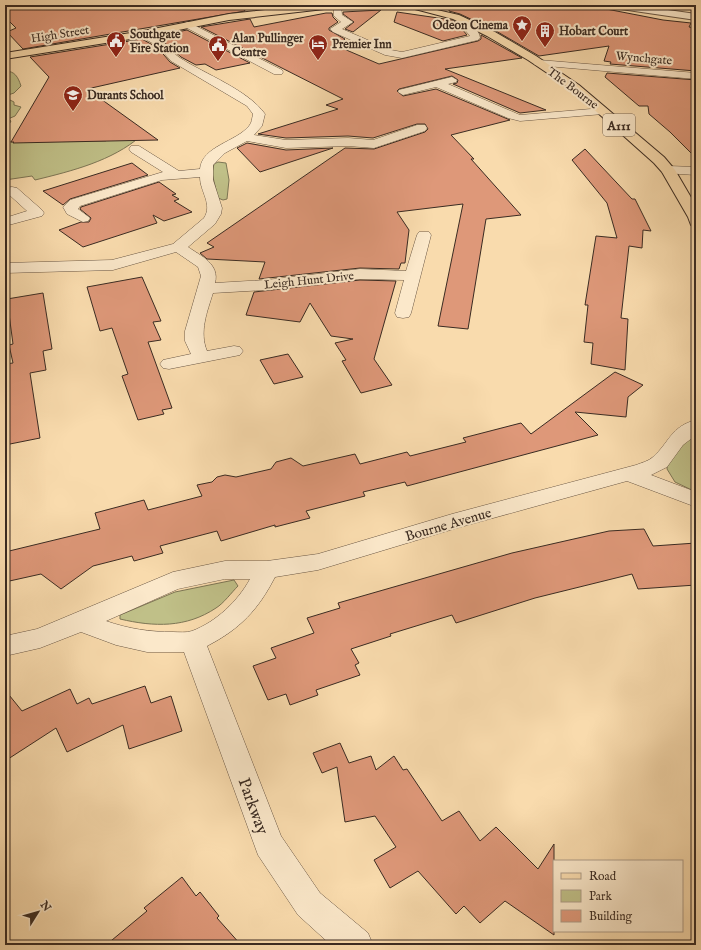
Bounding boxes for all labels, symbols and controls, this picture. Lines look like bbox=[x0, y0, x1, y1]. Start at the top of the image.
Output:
place icon: Odeon Cinema bbox=[511, 14, 533, 42]
place label: Odeon Cinema bbox=[433, 18, 509, 33]
building icon: Hobart Court bbox=[534, 20, 556, 48]
street label: High Street bbox=[30, 22, 90, 47]
place label: Hobart Court bbox=[559, 24, 629, 39]
place label: Southgate Fire Station bbox=[130, 27, 190, 56]
public building icon: Southgate Fire Station bbox=[105, 30, 127, 58]
place label: Alan Pullinger Centre bbox=[231, 31, 304, 60]
hotel icon: Premier Inn bbox=[307, 33, 329, 61]
public building icon: Alan Pullinger Centre bbox=[207, 34, 229, 62]
place label: Premier Inn bbox=[332, 37, 392, 52]
street label: Wynchgate bbox=[615, 49, 673, 68]
street label: The Bourne bbox=[544, 64, 602, 113]
school or university icon: Durants School bbox=[62, 84, 84, 112]
place label: Durants School bbox=[87, 88, 164, 103]
road number: A111 bbox=[603, 114, 635, 136]
street label: Leigh Hunt Drive bbox=[263, 268, 355, 293]
street label: Bourne Avenue bbox=[403, 504, 494, 546]
street label: Parkway bbox=[233, 775, 273, 838]
legend bbox=[553, 860, 683, 932]
text: Road bbox=[589, 869, 617, 884]
text: Park bbox=[589, 889, 612, 904]
north arrow bbox=[18, 892, 58, 932]
text: N bbox=[36, 898, 54, 915]
text: Building bbox=[589, 909, 633, 924]

